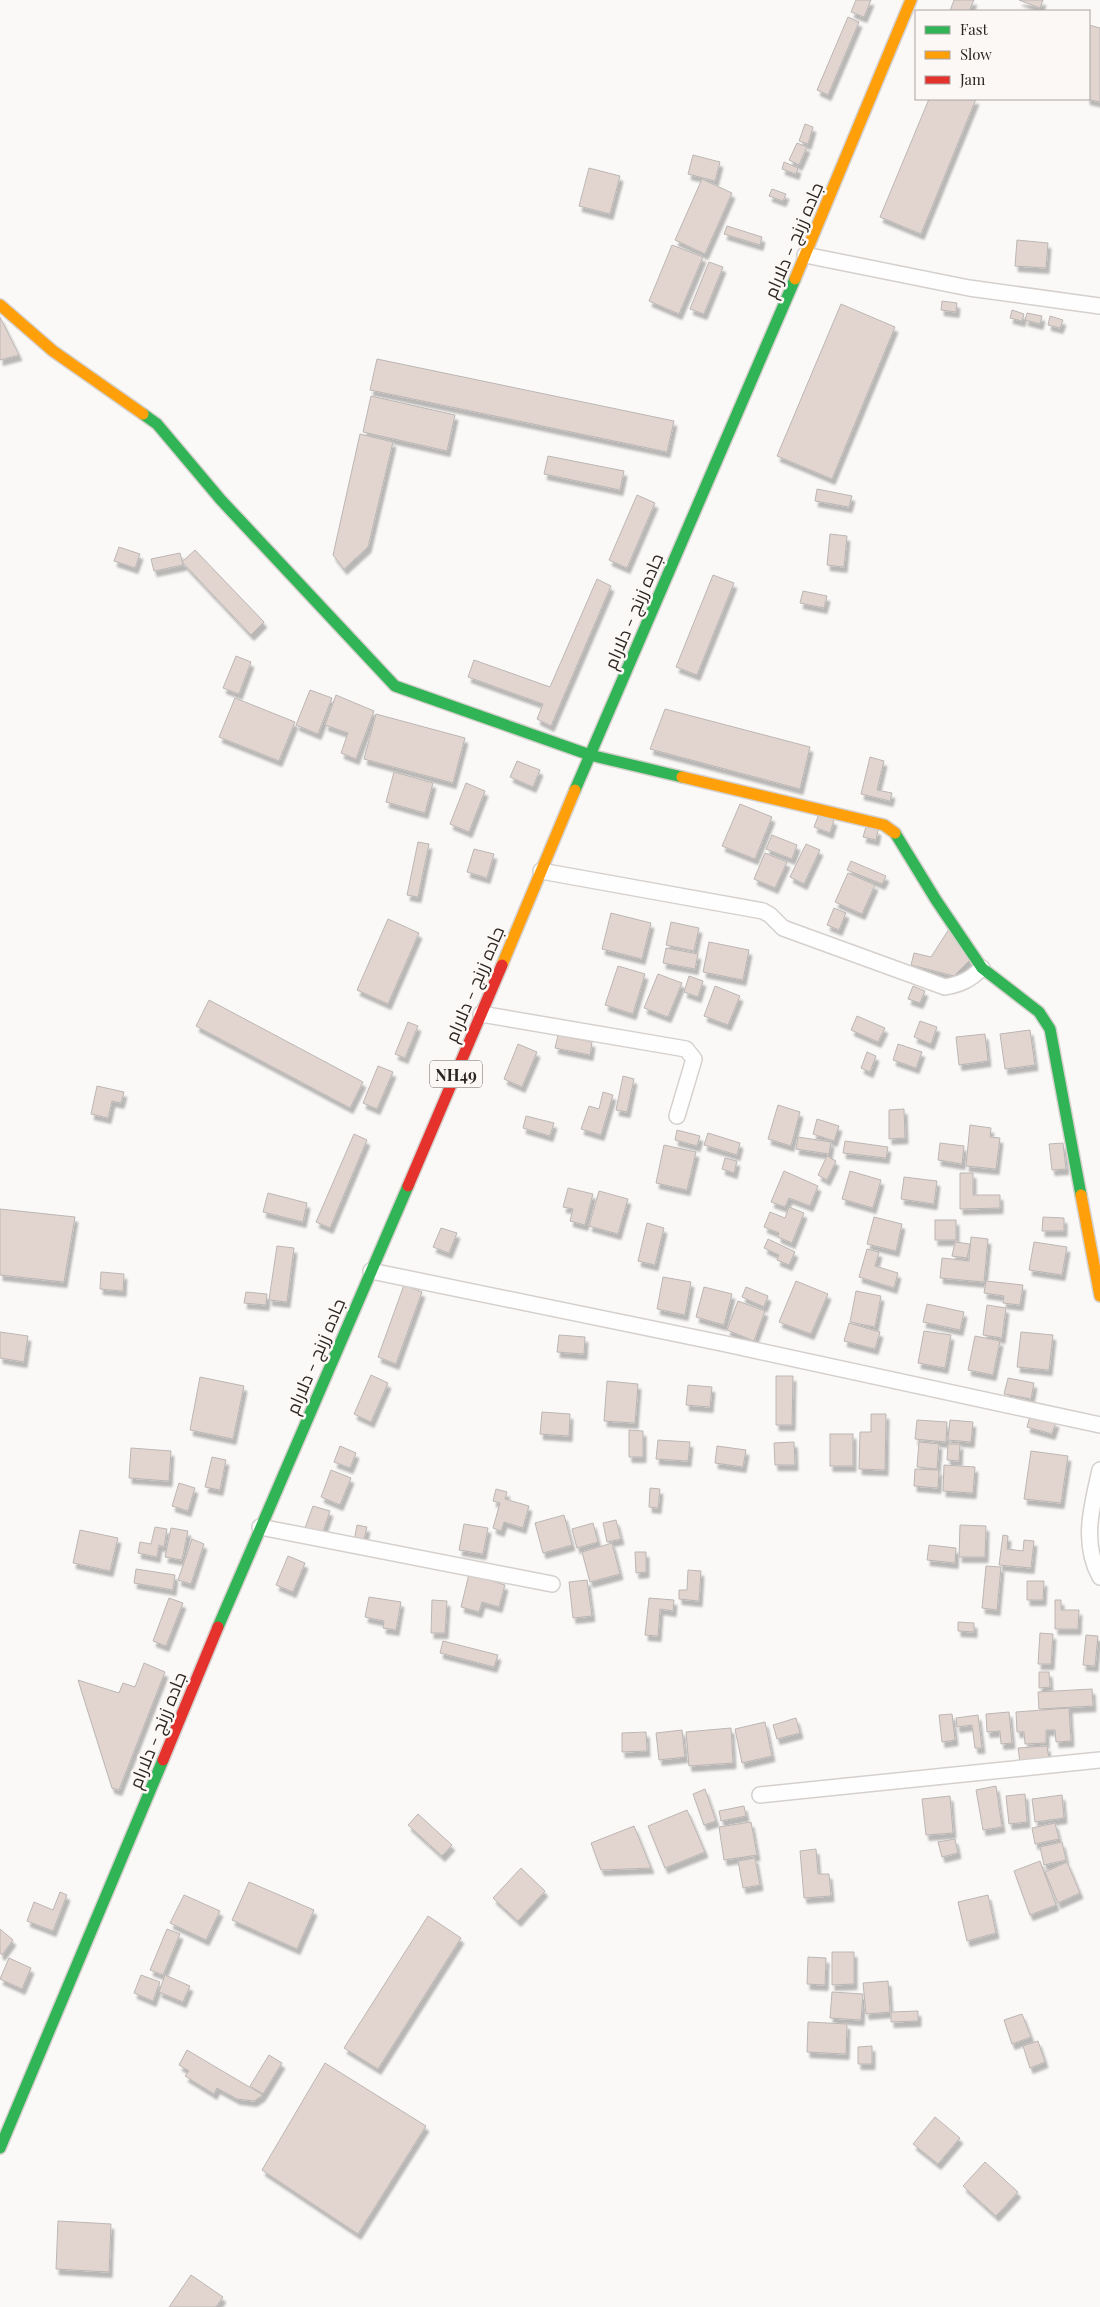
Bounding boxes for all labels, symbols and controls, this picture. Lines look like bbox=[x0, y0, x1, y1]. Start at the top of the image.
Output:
legend bbox=[915, 10, 1090, 100]
text: Fast bbox=[960, 19, 989, 39]
text: Slow bbox=[960, 44, 992, 64]
text: Jam bbox=[959, 69, 986, 89]
street label: جاده زرنج - دلارام bbox=[758, 178, 829, 302]
street label: جاده زرنج - دلارام bbox=[598, 549, 669, 673]
street label: جاده زرنج - دلارام bbox=[439, 922, 510, 1046]
road number: NH49 bbox=[430, 1060, 482, 1088]
street label: جاده زرنج - دلارام bbox=[280, 1294, 351, 1418]
street label: جاده زرنج - دلارام bbox=[123, 1668, 192, 1792]

